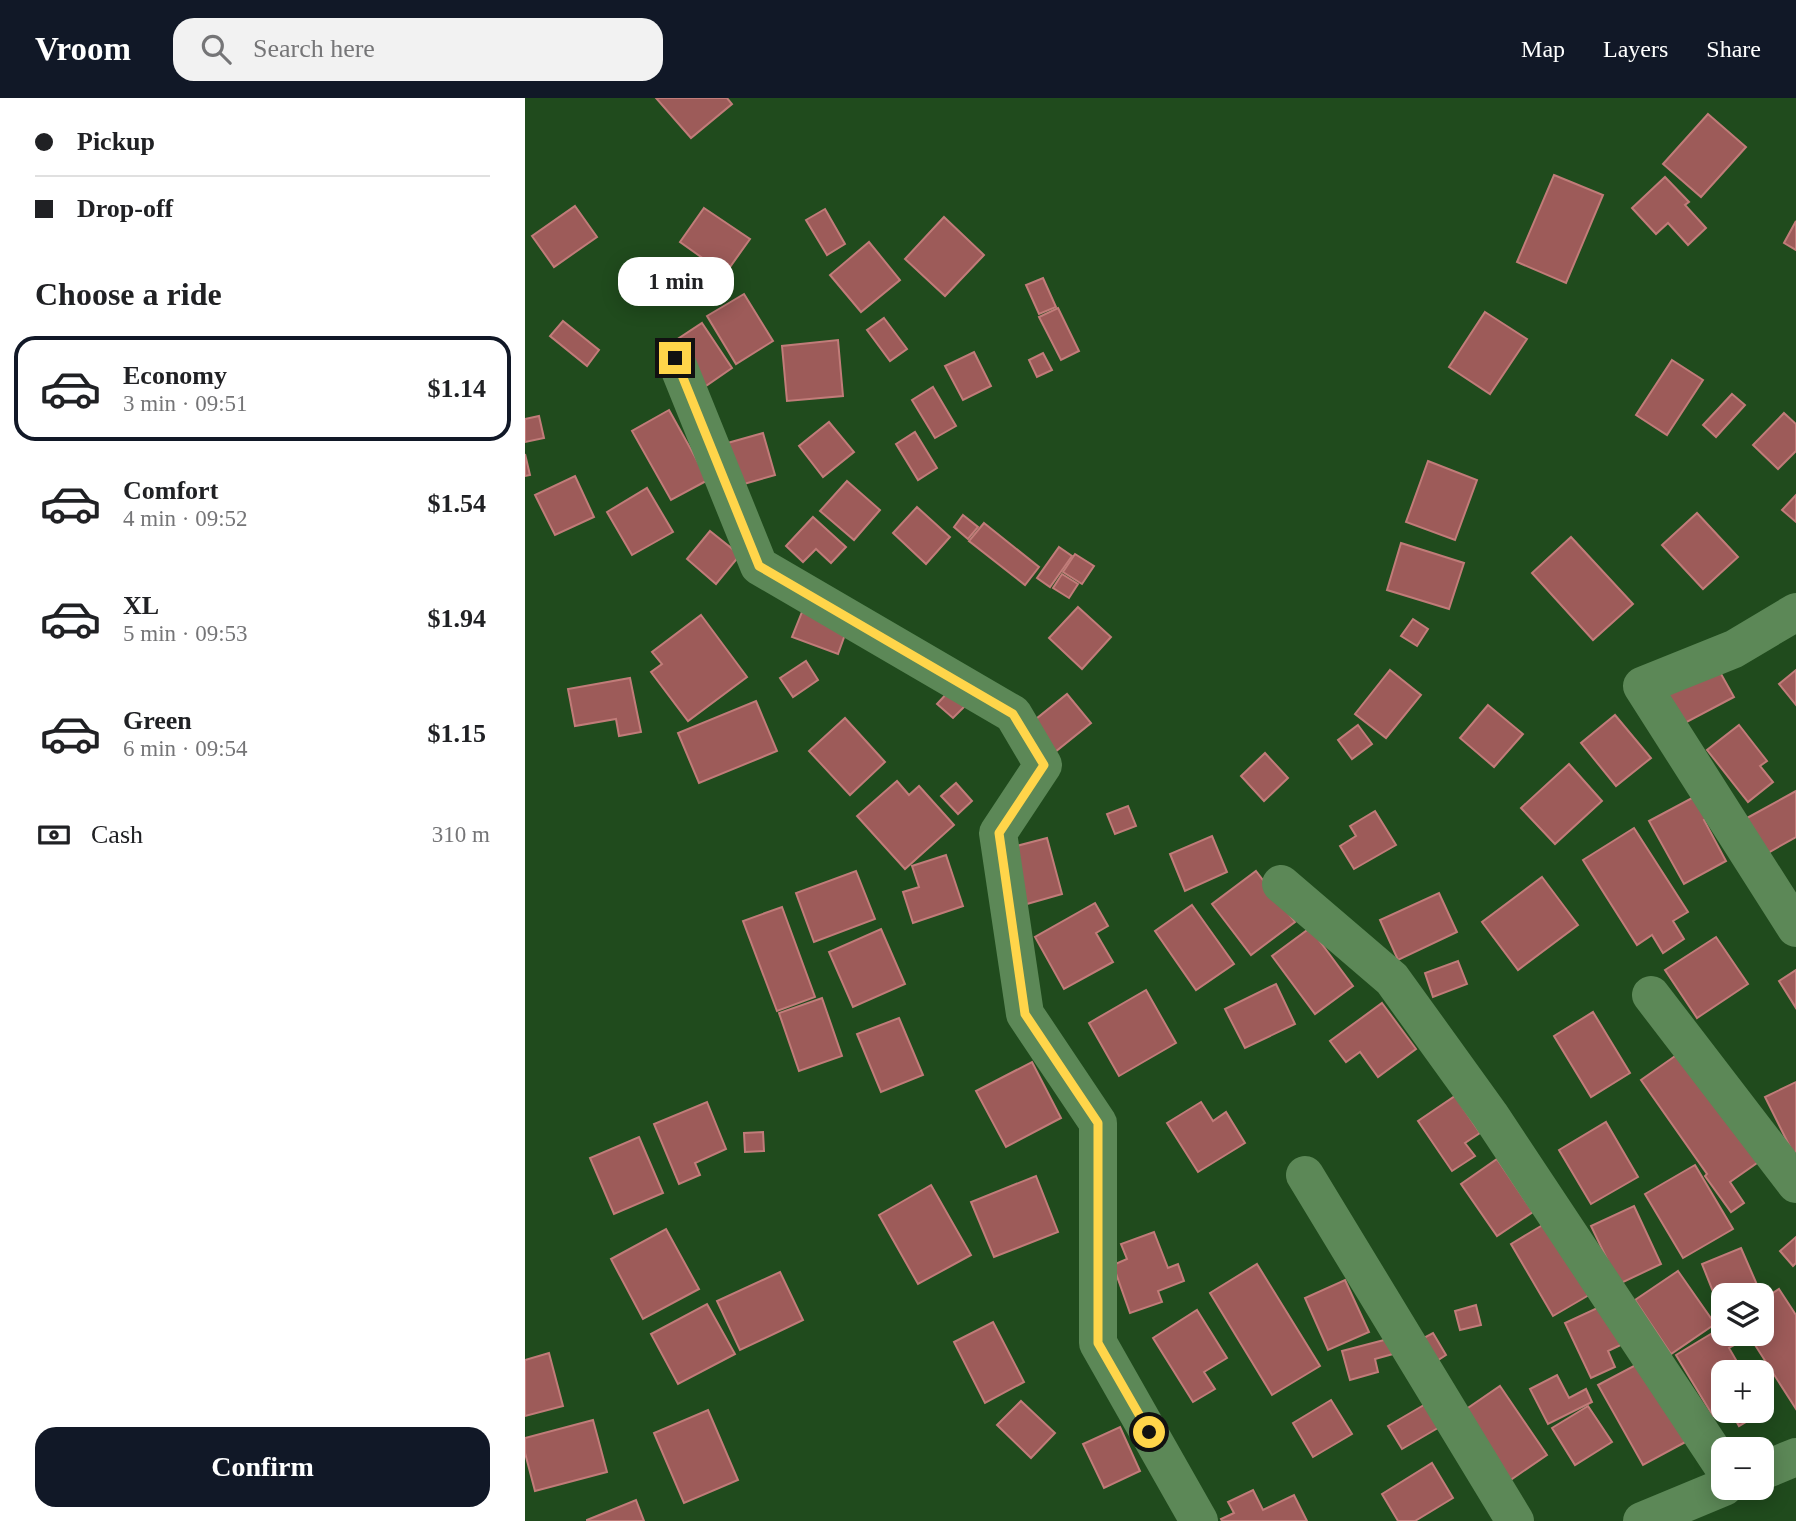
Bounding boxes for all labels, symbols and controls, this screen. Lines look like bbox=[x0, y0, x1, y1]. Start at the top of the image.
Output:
search box bbox=[173, 18, 663, 81]
icon: search bbox=[197, 30, 235, 68]
text: Vroom bbox=[35, 31, 131, 67]
text: Search here bbox=[253, 34, 375, 63]
text: Map bbox=[1521, 36, 1565, 62]
text: Layers bbox=[1603, 36, 1668, 62]
text: Share bbox=[1706, 36, 1761, 62]
text: Pickup bbox=[77, 127, 155, 156]
text: Drop-off bbox=[77, 194, 173, 223]
callout: 1 min bbox=[617, 257, 733, 306]
text: 1 min bbox=[648, 269, 704, 294]
text: Choose a ride bbox=[35, 276, 222, 312]
route end bbox=[659, 342, 691, 374]
icon: car bbox=[39, 357, 102, 420]
text: Economy bbox=[123, 361, 227, 390]
text: $1.14 bbox=[428, 374, 486, 403]
text: 3 min · 09:51 bbox=[123, 391, 248, 416]
icon: car bbox=[39, 472, 102, 535]
text: Comfort bbox=[123, 476, 218, 505]
text: $1.54 bbox=[428, 489, 486, 518]
text: 4 min · 09:52 bbox=[123, 506, 248, 531]
icon: car bbox=[39, 587, 102, 650]
text: XL bbox=[123, 591, 159, 620]
text: $1.94 bbox=[428, 604, 486, 633]
text: 5 min · 09:53 bbox=[123, 621, 248, 646]
icon: car bbox=[39, 702, 102, 765]
text: Green bbox=[123, 706, 192, 735]
text: $1.15 bbox=[428, 719, 486, 748]
text: 6 min · 09:54 bbox=[123, 736, 248, 761]
icon: cash bbox=[35, 816, 73, 854]
text: Cash bbox=[91, 820, 143, 849]
text: 310 m bbox=[432, 822, 490, 847]
map controls bbox=[1711, 1283, 1774, 1500]
button: layers bbox=[1711, 1283, 1774, 1346]
button: + bbox=[1711, 1360, 1774, 1423]
route start bbox=[1133, 1416, 1165, 1448]
button: Confirm bbox=[35, 1427, 490, 1507]
button: − bbox=[1711, 1437, 1774, 1500]

